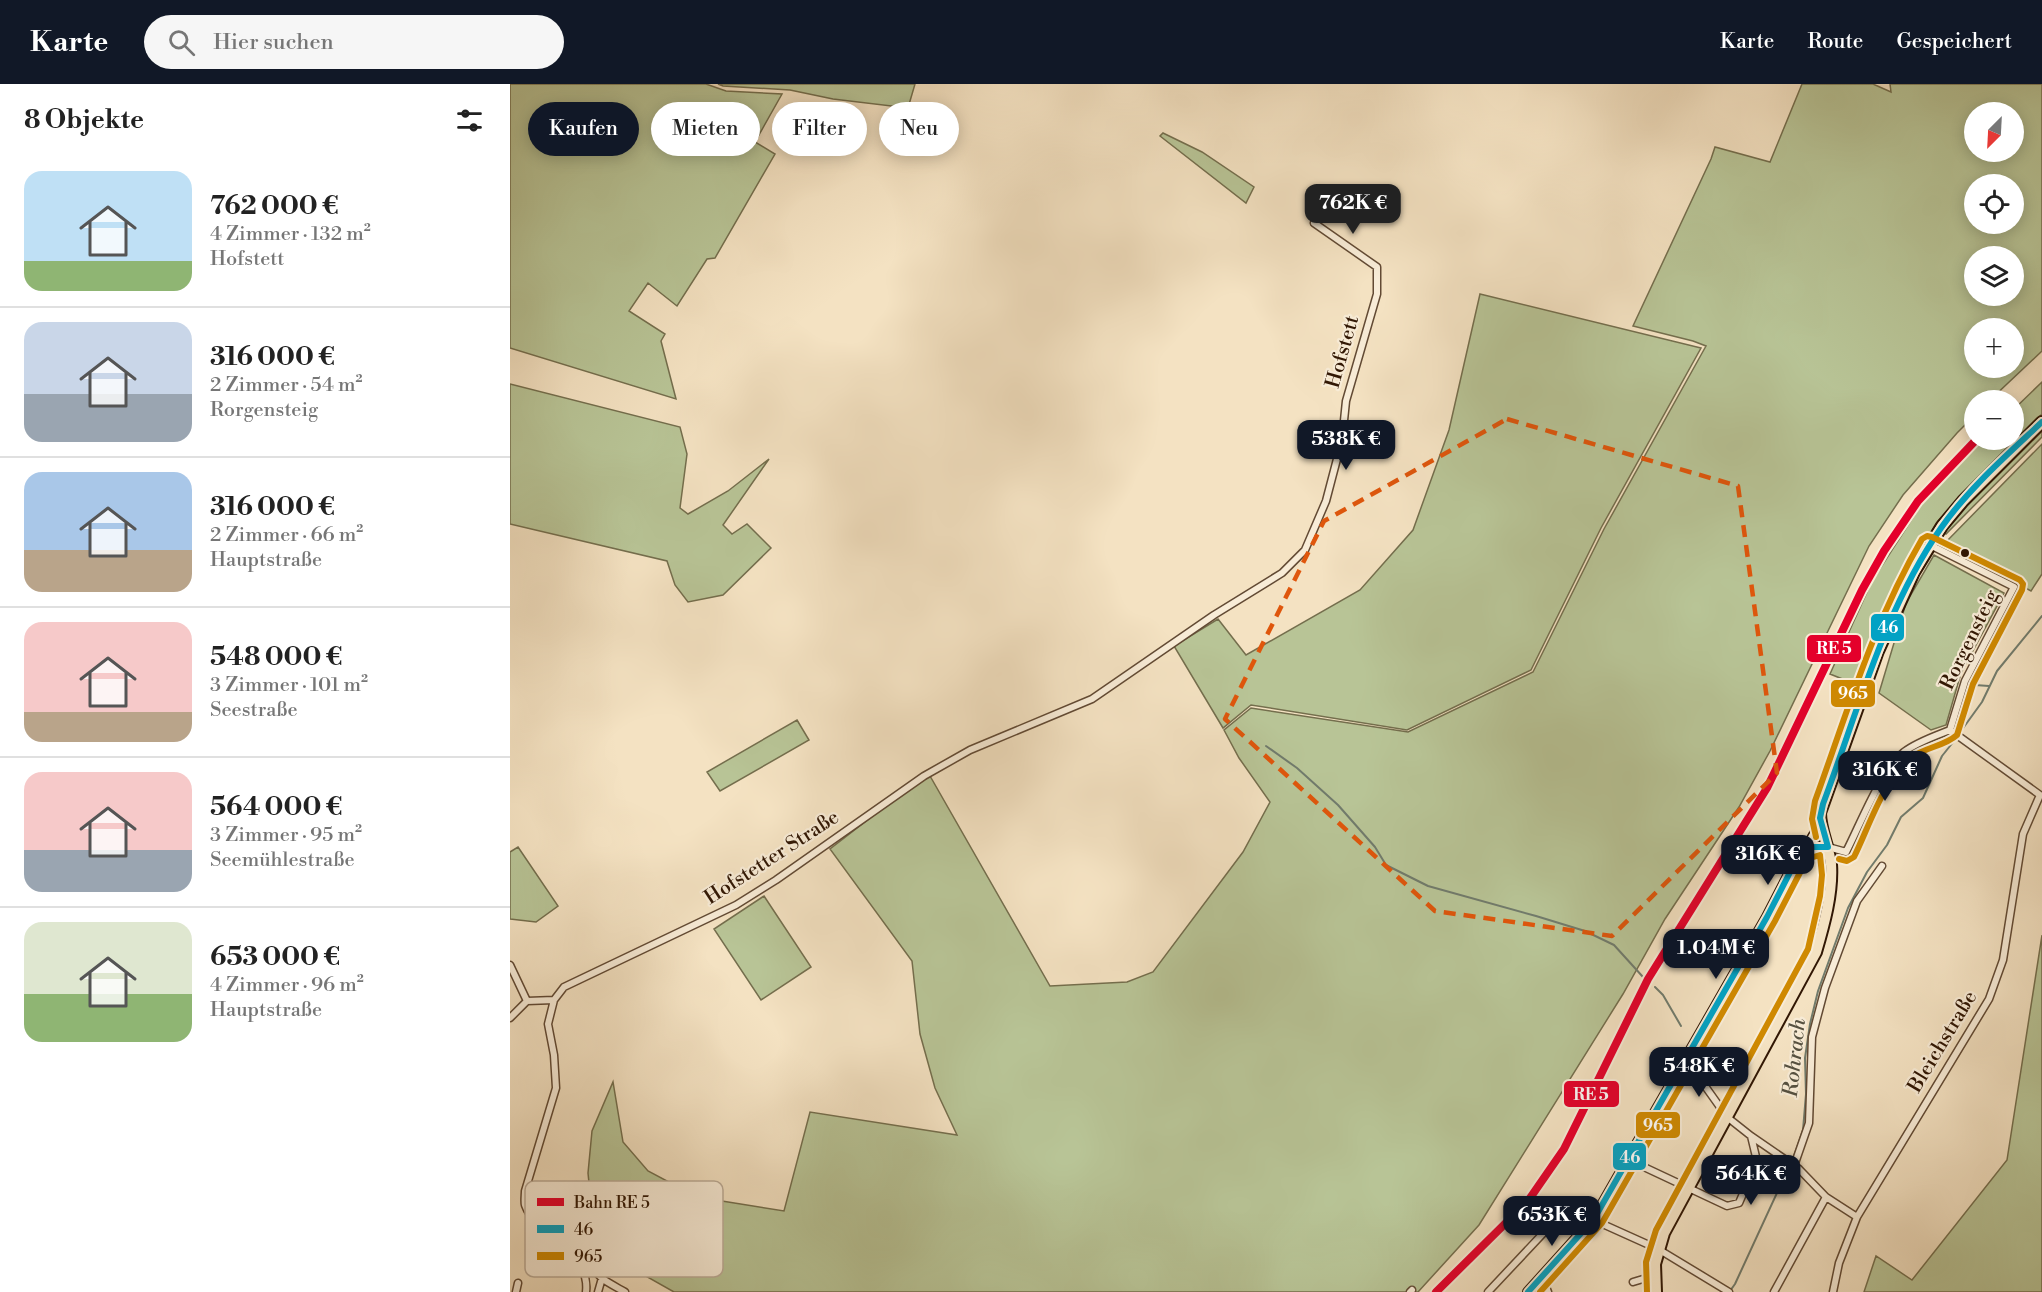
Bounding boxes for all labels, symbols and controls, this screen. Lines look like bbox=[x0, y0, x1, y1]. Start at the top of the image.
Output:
search box bbox=[144, 15, 564, 69]
text: Karte bbox=[30, 25, 108, 60]
icon: search bbox=[165, 26, 198, 59]
text: Hier suchen bbox=[213, 29, 334, 56]
text: Karte bbox=[1720, 29, 1774, 55]
text: Route bbox=[1807, 29, 1863, 55]
text: Gespeichert bbox=[1896, 29, 2012, 55]
chip: Kaufen bbox=[528, 102, 639, 156]
chip: Mieten bbox=[651, 102, 760, 156]
chip: Filter bbox=[772, 102, 867, 156]
chip: Neu bbox=[879, 102, 959, 156]
north arrow bbox=[1964, 102, 2024, 162]
map controls bbox=[1964, 102, 2024, 450]
text: 8 Objekte bbox=[24, 104, 144, 136]
icon: filters bbox=[453, 104, 486, 137]
button: locate bbox=[1964, 174, 2024, 234]
pin: 762K € bbox=[1304, 184, 1402, 235]
text: 762 000 € bbox=[210, 190, 339, 222]
text: 762K € bbox=[1319, 191, 1387, 216]
icon: home bbox=[72, 195, 144, 267]
text: 4 Zimmer · 132 m² bbox=[210, 222, 371, 247]
button: layers bbox=[1964, 246, 2024, 306]
text: Hofstett bbox=[210, 247, 284, 272]
street label: Hofstett bbox=[1321, 313, 1365, 391]
button: + bbox=[1964, 318, 2024, 378]
text: 316 000 € bbox=[210, 341, 335, 373]
icon: home bbox=[72, 346, 144, 418]
text: 2 Zimmer · 54 m² bbox=[210, 373, 362, 398]
button: − bbox=[1964, 390, 2024, 450]
text: Rorgensteig bbox=[210, 398, 318, 423]
pin: 538K € bbox=[1297, 420, 1395, 471]
text: 538K € bbox=[1311, 427, 1381, 452]
text: 316 000 € bbox=[210, 491, 335, 523]
icon: home bbox=[72, 496, 144, 568]
text: 2 Zimmer · 66 m² bbox=[210, 523, 363, 548]
unlabelled marker bbox=[1959, 547, 1971, 559]
text: Hauptstraße bbox=[210, 548, 322, 573]
street label: Rorgensteig bbox=[1935, 585, 2005, 694]
line badge: 46 bbox=[1870, 613, 1905, 642]
text: 46 bbox=[1878, 618, 1898, 638]
line badge: RE 5 bbox=[1806, 634, 1862, 663]
text: RE 5 bbox=[1816, 639, 1852, 659]
text: 548 000 € bbox=[210, 641, 342, 673]
icon: home bbox=[72, 646, 144, 718]
text: 3 Zimmer · 101 m² bbox=[210, 673, 368, 698]
line badge: 965 bbox=[1830, 679, 1876, 708]
text: 965 bbox=[1838, 684, 1868, 704]
text: Seestraße bbox=[210, 698, 298, 723]
pin: 316K € bbox=[1836, 751, 1934, 802]
text: 316K € bbox=[1852, 758, 1918, 783]
text: 564 000 € bbox=[210, 791, 342, 823]
icon: home bbox=[72, 796, 144, 868]
street label: Hofstetter Straße bbox=[700, 805, 844, 911]
text: 3 Zimmer · 95 m² bbox=[210, 823, 362, 848]
pin: 316K € bbox=[1719, 835, 1817, 886]
text: 316K € bbox=[1735, 842, 1801, 867]
text: Seemühlestraße bbox=[210, 848, 355, 873]
pin: 1.04M € bbox=[1661, 929, 1771, 980]
text: 1.04M € bbox=[1677, 936, 1755, 961]
text: 653 000 € bbox=[210, 941, 340, 973]
icon: home bbox=[72, 946, 144, 1018]
text: 4 Zimmer · 96 m² bbox=[210, 973, 364, 998]
street label: Bleichstraße bbox=[1902, 986, 1983, 1098]
text: Hauptstraße bbox=[210, 998, 322, 1023]
water label: Rohrach bbox=[1778, 1017, 1812, 1099]
pin: 548K € bbox=[1650, 1047, 1748, 1098]
text: 548K € bbox=[1663, 1054, 1735, 1079]
line badge: RE 5 bbox=[1563, 1080, 1620, 1108]
text: RE 5 bbox=[1573, 1085, 1609, 1105]
line badge: 965 bbox=[1635, 1111, 1681, 1139]
text: 965 bbox=[1643, 1116, 1673, 1136]
line badge: 46 bbox=[1612, 1142, 1647, 1171]
text: 46 bbox=[1620, 1148, 1640, 1168]
pin: 564K € bbox=[1702, 1155, 1800, 1206]
text: 564K € bbox=[1715, 1162, 1787, 1187]
legend bbox=[525, 1181, 723, 1277]
text: Bahn RE 5 bbox=[573, 1193, 650, 1213]
pin: 653K € bbox=[1503, 1196, 1601, 1247]
text: 653K € bbox=[1517, 1203, 1587, 1228]
text: 46 bbox=[574, 1220, 594, 1240]
text: 965 bbox=[574, 1247, 602, 1267]

